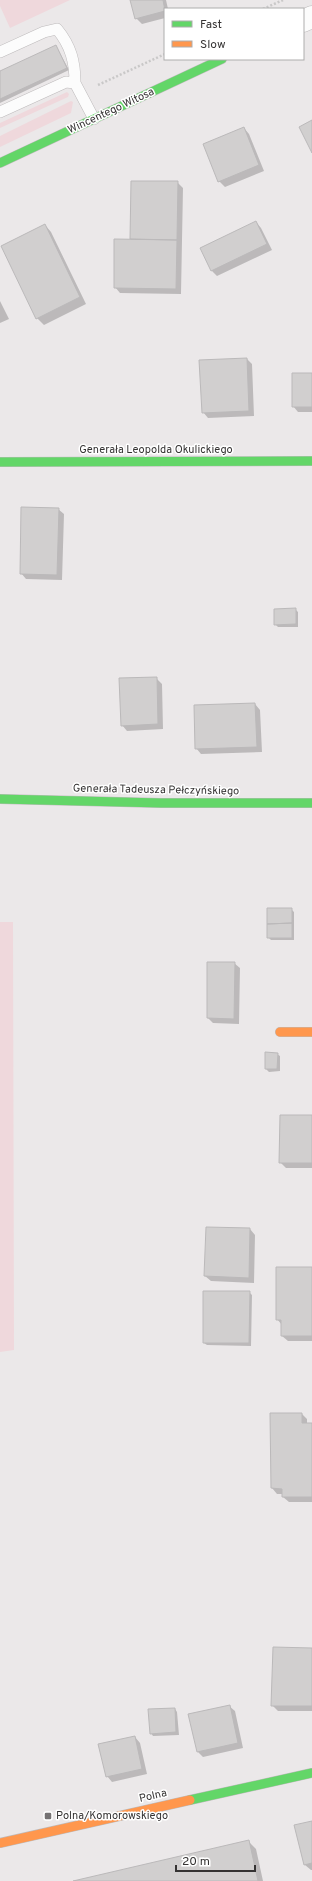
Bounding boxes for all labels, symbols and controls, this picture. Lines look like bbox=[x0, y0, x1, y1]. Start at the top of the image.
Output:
legend bbox=[164, 8, 304, 60]
text: Fast bbox=[200, 17, 222, 33]
text: Slow bbox=[200, 37, 226, 53]
street label: Wincentego Witosa bbox=[66, 85, 157, 137]
street label: Generała Leopolda Okulickiego bbox=[79, 443, 233, 457]
street label: Generała Tadeusza Pełczyńskiego bbox=[73, 782, 239, 798]
street label: Polna bbox=[138, 1786, 168, 1806]
place label: Polna/Komorowskiego bbox=[56, 1809, 168, 1823]
marker: Polna/Komorowskiego bbox=[43, 1811, 53, 1821]
scale bar bbox=[176, 1847, 255, 1873]
text: 20 m bbox=[182, 1854, 210, 1870]

